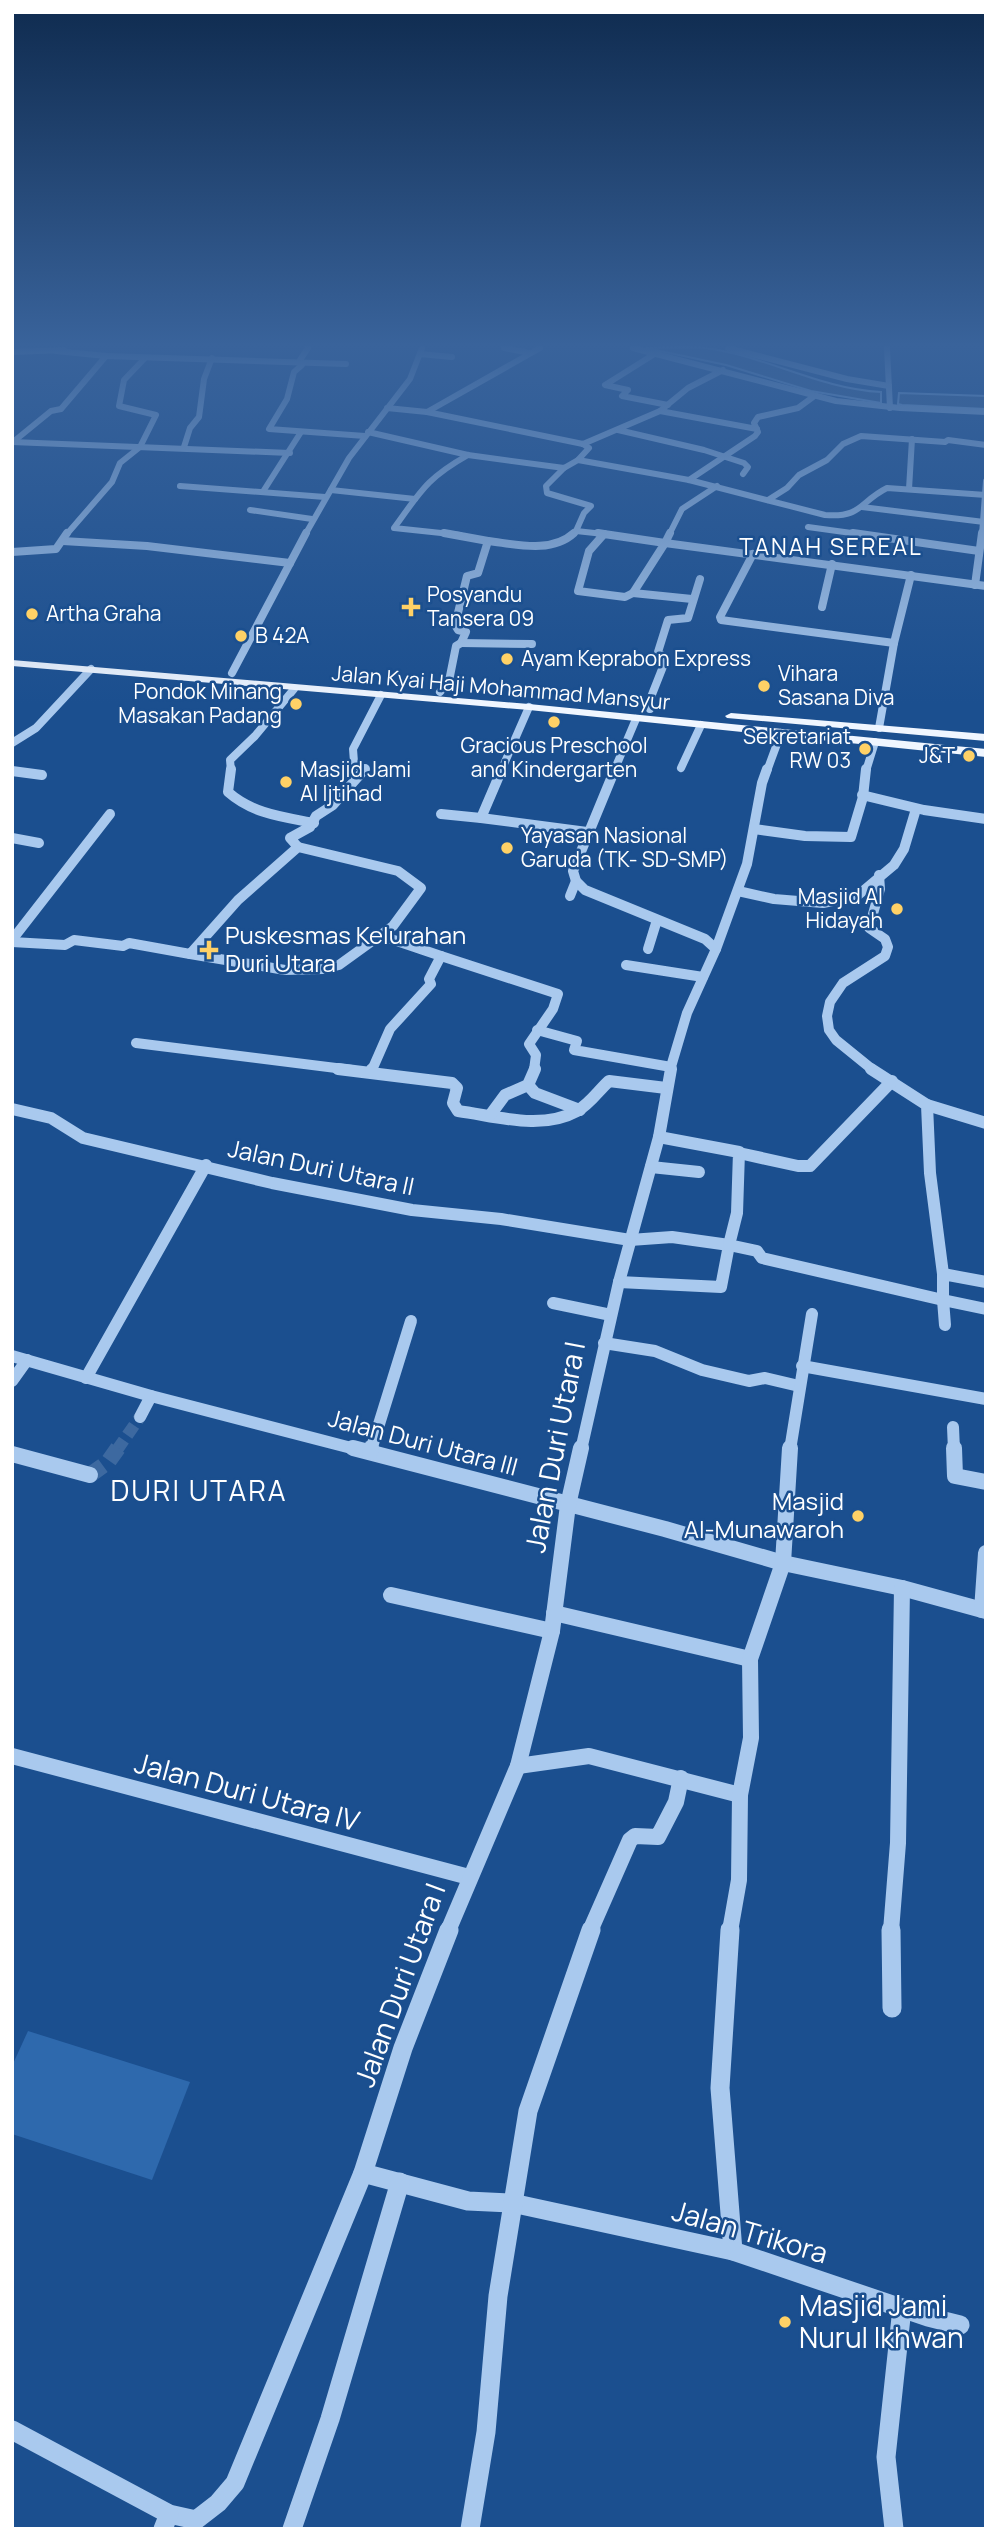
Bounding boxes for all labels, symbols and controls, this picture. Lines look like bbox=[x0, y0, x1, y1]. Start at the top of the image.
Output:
district label: TANAH SEREAL bbox=[739, 530, 923, 562]
place label: Posyandu Tansera 09 bbox=[427, 580, 534, 632]
marker: Posyandu Tansera 09 bbox=[401, 597, 421, 617]
place label: Artha Graha bbox=[46, 599, 161, 627]
marker: Artha Graha bbox=[24, 606, 40, 622]
place label: B 42A bbox=[255, 621, 309, 649]
marker: B 42A bbox=[233, 628, 249, 644]
place label: Ayam Keprabon Express bbox=[521, 644, 751, 672]
marker: Ayam Keprabon Express bbox=[499, 651, 515, 667]
street label: Jalan Kyai Haji Mohammad Mansyur bbox=[331, 658, 672, 716]
place label: Vihara Sasana Diva bbox=[778, 659, 894, 711]
place label: Pondok Minang Masakan Padang bbox=[118, 677, 282, 729]
marker: Vihara Sasana Diva bbox=[756, 678, 772, 694]
marker: Pondok Minang Masakan Padang bbox=[288, 696, 304, 712]
marker: Gracious Preschool and Kindergarten bbox=[546, 714, 562, 730]
place label: Sekretariat RW 03 bbox=[743, 722, 851, 774]
place label: Gracious Preschool and Kindergarten bbox=[460, 731, 648, 783]
marker: Sekretariat RW 03 bbox=[857, 741, 873, 757]
place label: J&T bbox=[919, 741, 955, 769]
marker: J&T bbox=[961, 748, 977, 764]
place label: Masjid Jami Al Ijtihad bbox=[300, 755, 411, 807]
marker: Masjid Jami Al Ijtihad bbox=[278, 774, 294, 790]
place label: Yayasan Nasional Garuda (TK- SD-SMP) bbox=[521, 821, 729, 873]
marker: Yayasan Nasional Garuda (TK- SD-SMP) bbox=[499, 840, 515, 856]
place label: Masjid Al Hidayah bbox=[798, 882, 883, 934]
marker: Masjid Al Hidayah bbox=[889, 901, 905, 917]
place label: Puskesmas Kelurahan Duri Utara bbox=[225, 918, 466, 979]
marker: Puskesmas Kelurahan Duri Utara bbox=[199, 940, 219, 960]
street label: Jalan Duri Utara II bbox=[225, 1131, 417, 1202]
street label: Jalan Duri Utara I bbox=[515, 1338, 593, 1556]
street label: Jalan Duri Utara III bbox=[325, 1400, 522, 1483]
district label: DURI UTARA bbox=[110, 1471, 288, 1509]
place label: Masjid Al-Munawaroh bbox=[684, 1484, 844, 1545]
marker: Masjid Al-Munawaroh bbox=[850, 1508, 866, 1524]
street label: Jalan Duri Utara IV bbox=[131, 1743, 364, 1839]
street label: Jalan Duri Utara I bbox=[345, 1878, 454, 2092]
street label: Jalan Trikora bbox=[668, 2191, 832, 2271]
place label: Masjid Jami Nurul Ikhwan bbox=[799, 2286, 964, 2356]
marker: Masjid Jami Nurul Ikhwan bbox=[777, 2314, 793, 2330]

